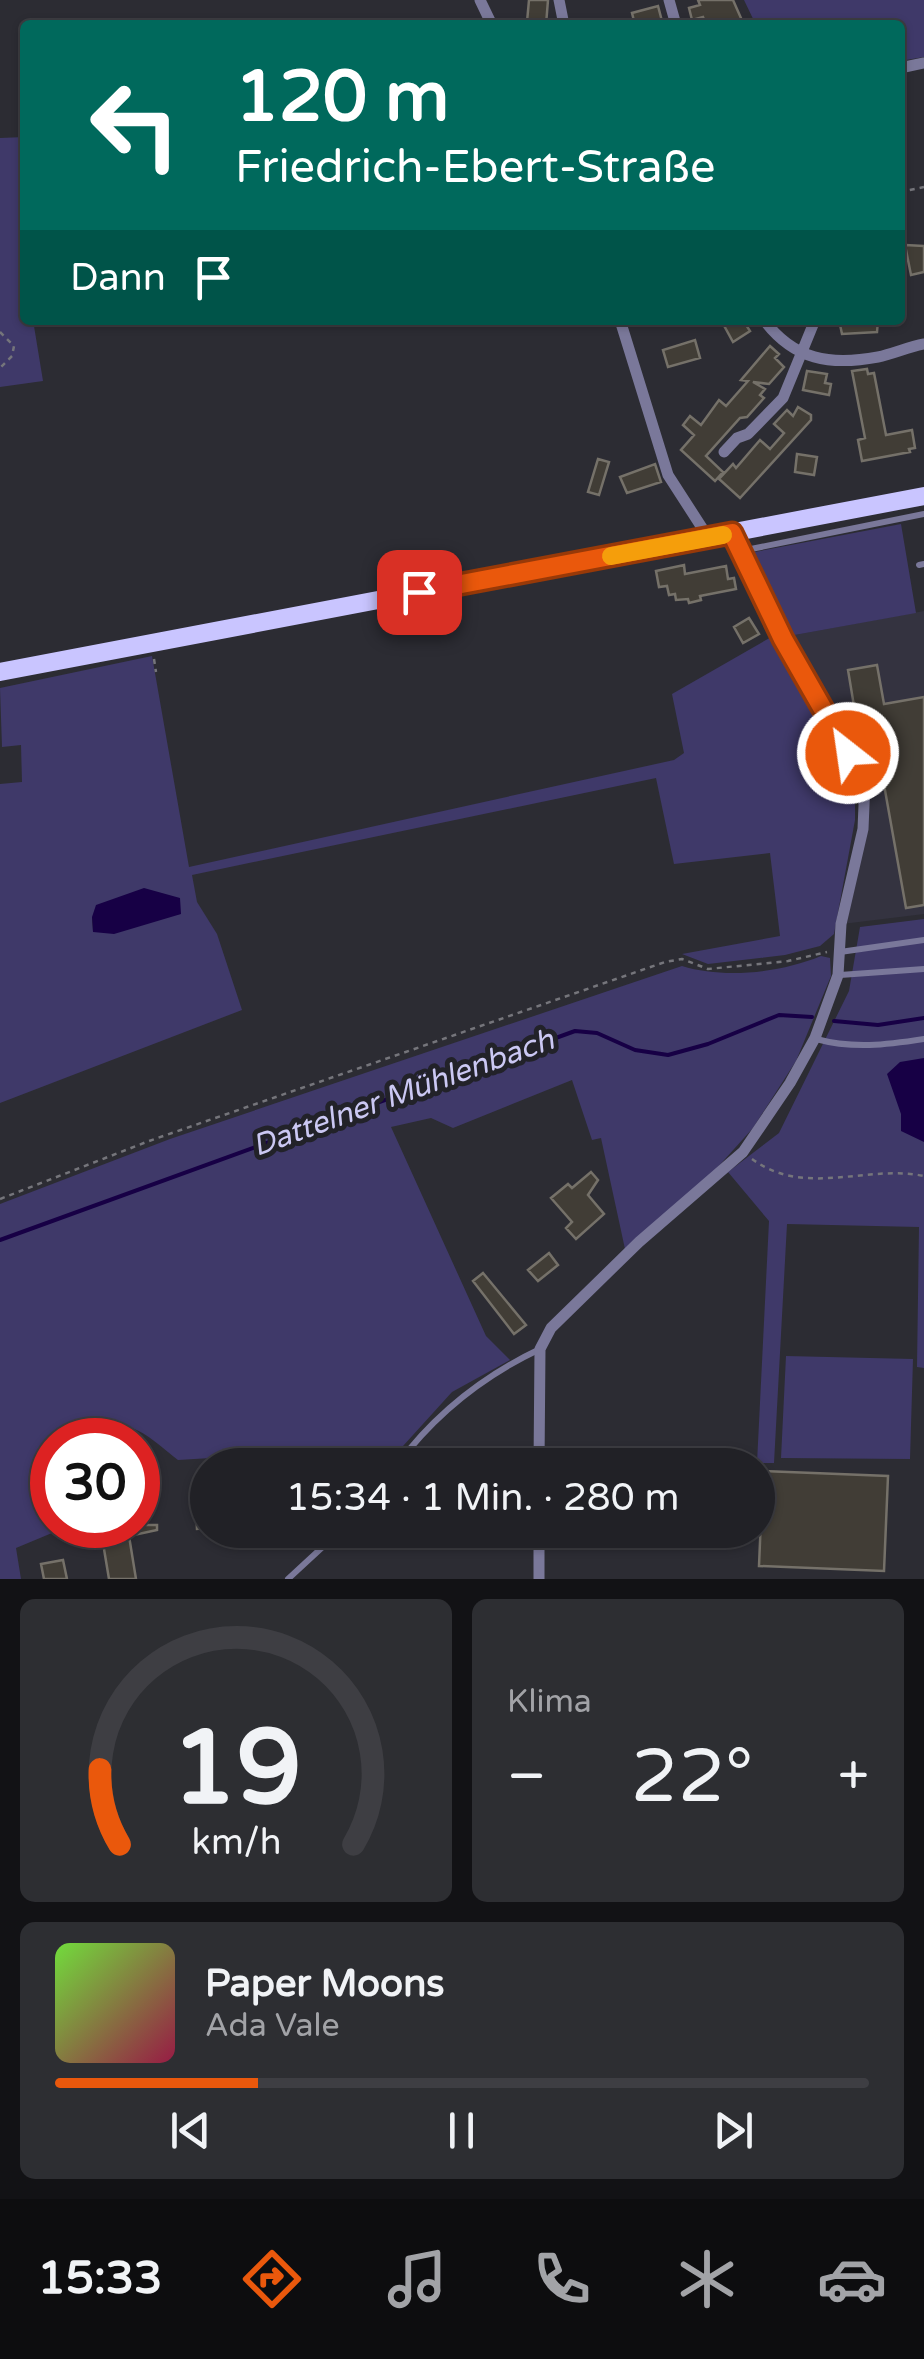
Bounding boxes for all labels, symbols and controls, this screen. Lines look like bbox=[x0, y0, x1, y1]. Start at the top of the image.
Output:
text: 120 m bbox=[235, 56, 449, 140]
icon: left bbox=[70, 60, 200, 190]
text: Friedrich-Ebert-Straße bbox=[235, 141, 715, 195]
icon: arrive bbox=[186, 250, 241, 305]
text: Dann bbox=[70, 255, 166, 301]
pin bbox=[377, 550, 462, 635]
icon: arrive bbox=[392, 565, 447, 620]
position arrow bbox=[796, 701, 900, 805]
water label: Dattelner Mühlenbach bbox=[247, 1021, 560, 1165]
speed limit sign: 30 bbox=[30, 1418, 160, 1548]
text: 15:34 · 1 Min. · 280 m bbox=[286, 1475, 679, 1521]
text: Klima bbox=[507, 1683, 592, 1721]
text: 19 bbox=[171, 1707, 301, 1832]
text: 22° bbox=[631, 1732, 753, 1822]
text: − bbox=[507, 1744, 546, 1810]
text: + bbox=[838, 1744, 869, 1810]
text: km/h bbox=[191, 1821, 281, 1864]
text: Paper Moons bbox=[205, 1961, 445, 2007]
text: Ada Vale bbox=[205, 2007, 340, 2045]
icon: previous bbox=[163, 2103, 218, 2158]
icon: pause bbox=[434, 2103, 489, 2158]
icon: next bbox=[706, 2103, 761, 2158]
icon: directions bbox=[237, 2244, 307, 2314]
icon: music bbox=[382, 2244, 452, 2314]
icon: phone bbox=[527, 2244, 597, 2314]
icon: climate bbox=[672, 2244, 742, 2314]
icon: car bbox=[817, 2244, 887, 2314]
text: 15:33 bbox=[37, 2252, 162, 2306]

